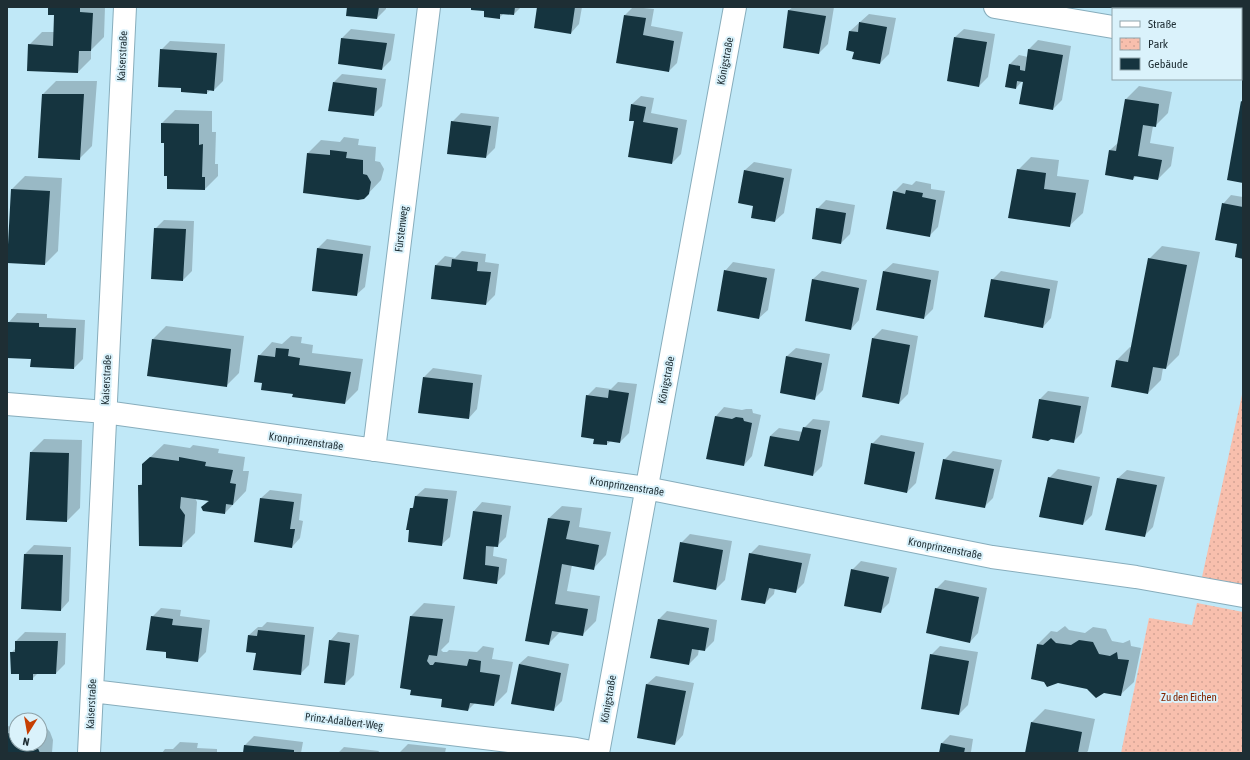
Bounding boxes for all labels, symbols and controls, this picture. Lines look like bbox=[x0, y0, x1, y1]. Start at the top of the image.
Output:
legend bbox=[1112, 8, 1242, 80]
text: Straße bbox=[1148, 17, 1176, 31]
street label: Kaiserstraße bbox=[115, 31, 129, 81]
street label: Königstraße bbox=[715, 36, 735, 86]
text: Park bbox=[1148, 37, 1169, 51]
text: Gebäude bbox=[1148, 57, 1188, 71]
street label: Fürstenweg bbox=[392, 205, 410, 253]
street label: Kaiserstraße bbox=[99, 355, 113, 405]
street label: Königstraße bbox=[656, 355, 676, 405]
street label: Kronprinzenstraße bbox=[268, 430, 344, 452]
street label: Kronprinzenstraße bbox=[589, 474, 665, 498]
street label: Kronprinzenstraße bbox=[907, 535, 983, 561]
street label: Königstraße bbox=[598, 674, 618, 724]
street label: Kaiserstraße bbox=[84, 679, 98, 729]
park label: Zu den Eichen bbox=[1161, 691, 1217, 703]
street label: Prinz-Adalbert-Weg bbox=[304, 710, 384, 732]
north arrow bbox=[8, 712, 48, 752]
text: N bbox=[22, 735, 30, 748]

